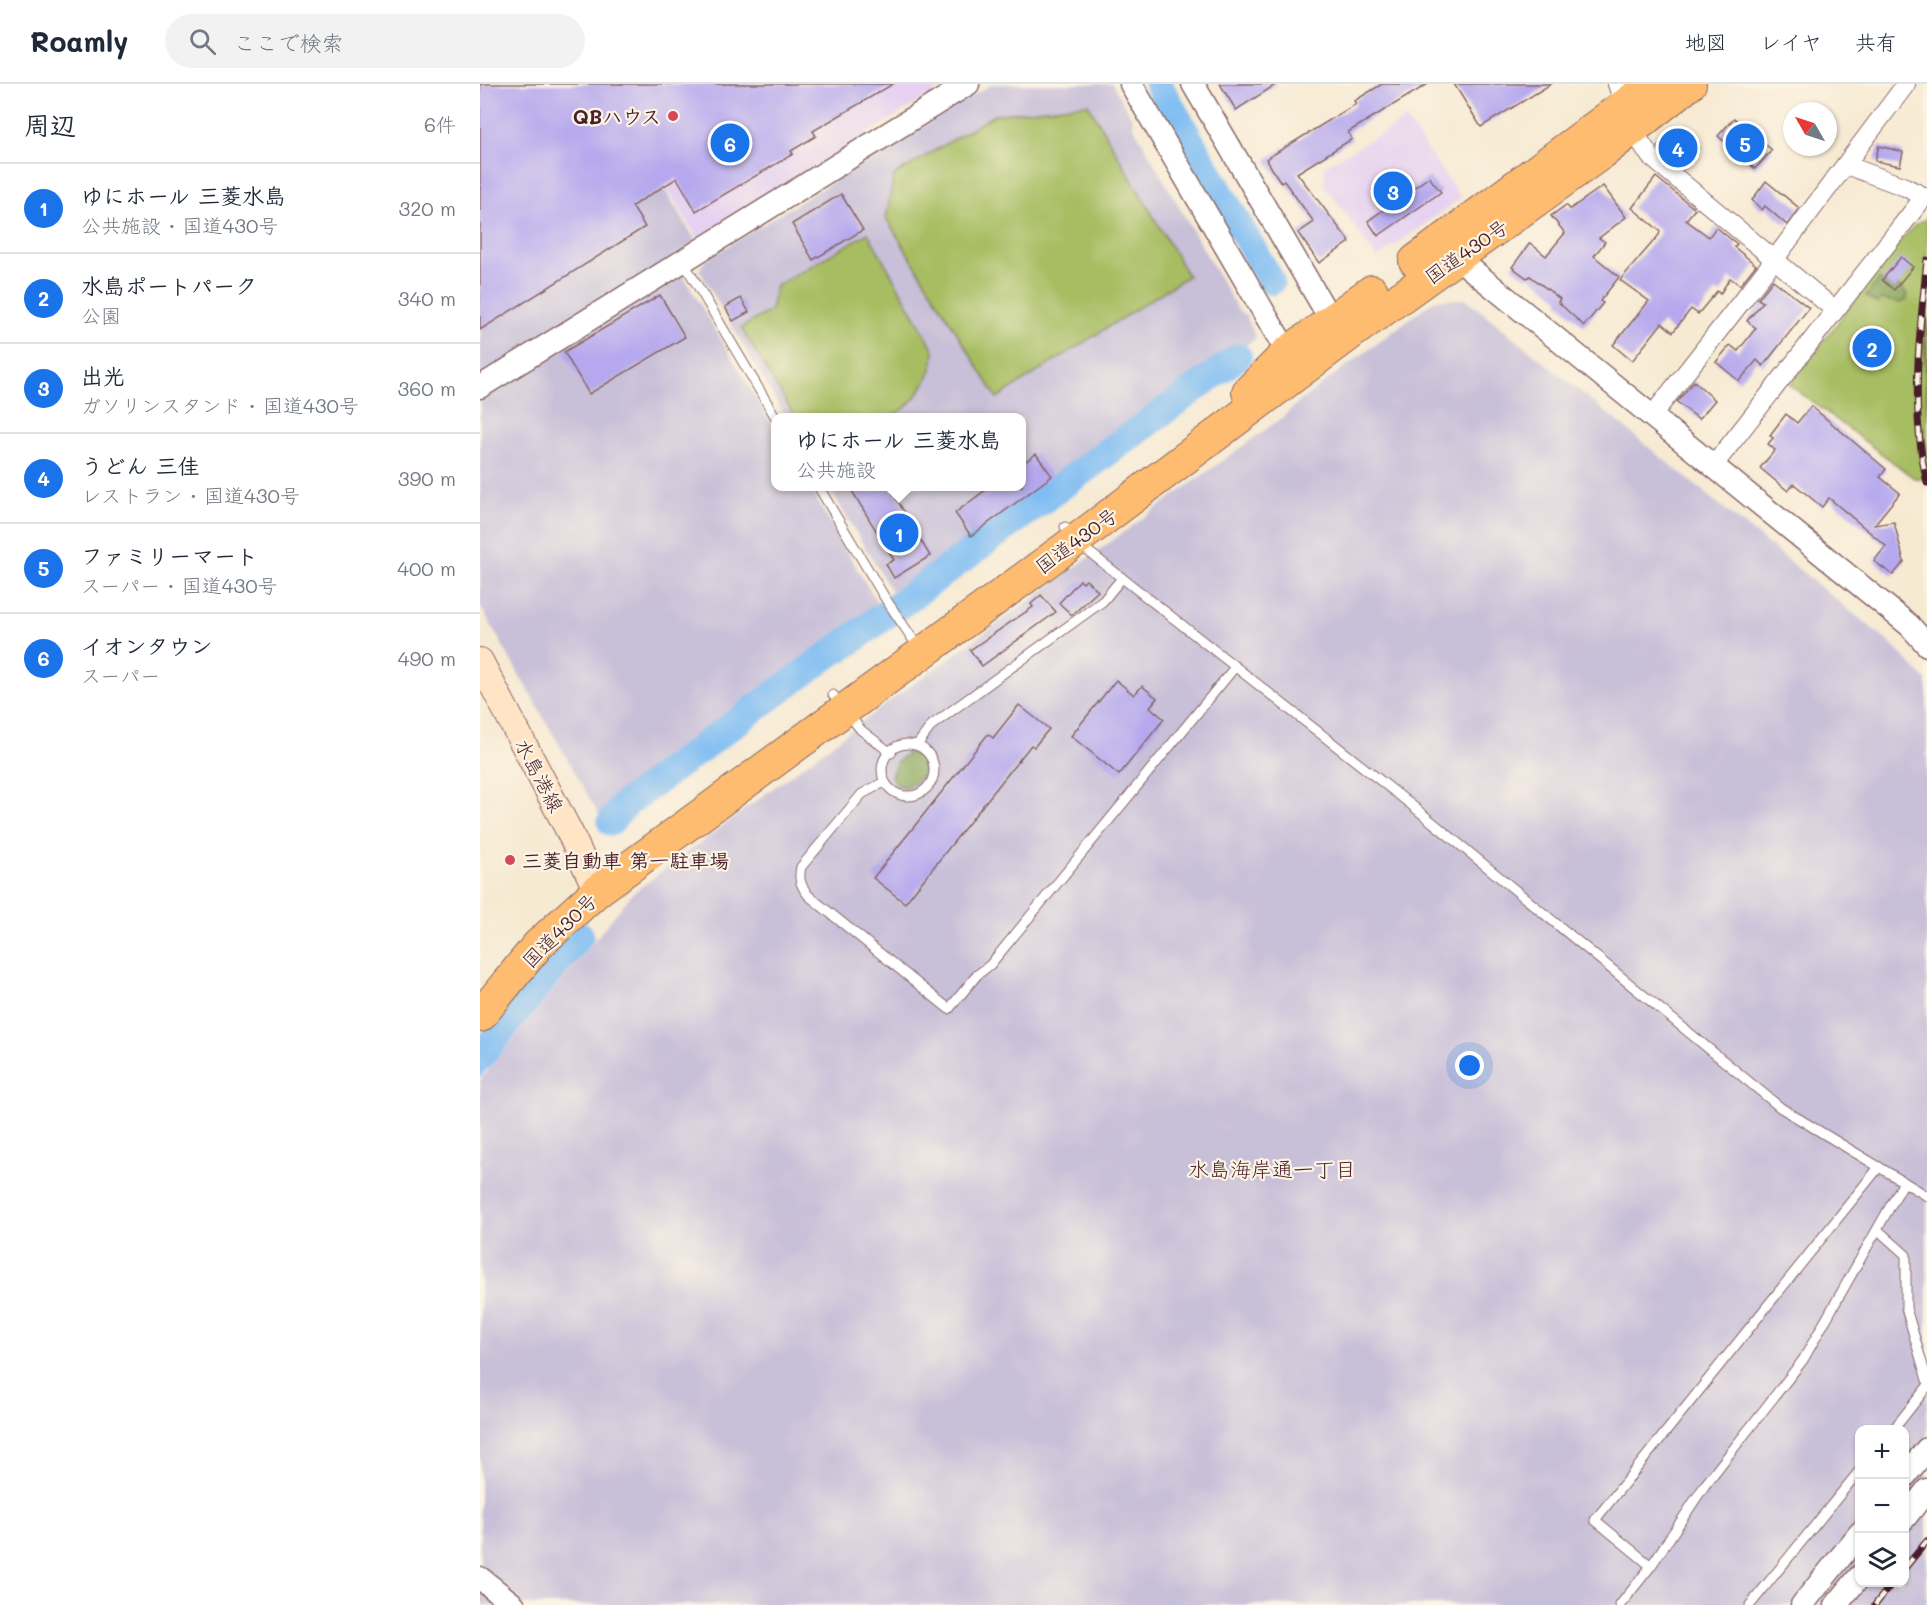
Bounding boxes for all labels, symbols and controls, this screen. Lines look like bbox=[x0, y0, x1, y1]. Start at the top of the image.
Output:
search box bbox=[165, 14, 585, 68]
text: Roamly bbox=[30, 23, 129, 59]
icon: search bbox=[186, 25, 219, 58]
text: ここで検索 bbox=[234, 28, 344, 57]
text: 地図 bbox=[1685, 28, 1727, 55]
text: レイヤ bbox=[1760, 28, 1822, 55]
text: 共有 bbox=[1855, 28, 1897, 55]
north arrow bbox=[1783, 102, 1837, 156]
place label: QBハウス bbox=[573, 103, 661, 129]
text: 周辺 bbox=[24, 108, 76, 142]
marker: QBハウス bbox=[666, 109, 680, 123]
text: 6件 bbox=[424, 111, 456, 137]
pin: 6 bbox=[710, 120, 750, 166]
pin: 5 bbox=[1726, 120, 1764, 166]
pin: 4 bbox=[1658, 126, 1698, 170]
pin: 3 bbox=[1374, 168, 1412, 214]
text: ゆにホール 三菱水島 bbox=[81, 181, 286, 210]
text: 1 bbox=[39, 195, 48, 221]
text: 320 m bbox=[398, 195, 456, 221]
text: 公共施設 · 国道430号 bbox=[81, 212, 278, 238]
street label: 国道430号 bbox=[1419, 213, 1513, 289]
text: 水島ポートパーク bbox=[81, 271, 257, 300]
text: 2 bbox=[38, 285, 49, 311]
text: 340 m bbox=[398, 285, 456, 311]
text: 公園 bbox=[81, 302, 121, 328]
pin: 2 bbox=[1852, 326, 1892, 370]
text: 出光 bbox=[81, 361, 125, 390]
text: 3 bbox=[38, 375, 50, 401]
text: 360 m bbox=[398, 375, 456, 401]
text: ガソリンスタンド · 国道430号 bbox=[81, 392, 359, 418]
popup bbox=[771, 413, 1026, 491]
text: ゆにホール 三菱水島 bbox=[796, 425, 1001, 454]
text: うどん 三佳 bbox=[81, 451, 200, 480]
text: 公共施設 bbox=[796, 456, 876, 482]
text: 4 bbox=[37, 465, 50, 491]
text: 390 m bbox=[398, 465, 456, 491]
text: レストラン · 国道430号 bbox=[81, 482, 300, 508]
street label: 国道430号 bbox=[1030, 501, 1122, 579]
pin: 1 bbox=[880, 510, 918, 556]
text: ファミリーマート bbox=[81, 541, 258, 570]
text: 5 bbox=[38, 555, 49, 581]
text: 400 m bbox=[397, 555, 456, 581]
text: スーパー · 国道430号 bbox=[81, 572, 278, 598]
text: イオンタウン bbox=[81, 631, 213, 660]
text: 6 bbox=[37, 645, 50, 671]
text: 490 m bbox=[398, 645, 456, 671]
text: スーパー bbox=[81, 662, 160, 688]
street label: 水島港線 bbox=[510, 734, 570, 816]
place label: 三菱自動車 第一駐車場 bbox=[522, 847, 729, 873]
marker: 三菱自動車 第一駐車場 bbox=[503, 853, 517, 867]
street label: 国道430号 bbox=[516, 887, 602, 973]
your location bbox=[1455, 1051, 1484, 1080]
district label: 水島海岸通一丁目 bbox=[1188, 1155, 1356, 1182]
map controls bbox=[1855, 1425, 1909, 1587]
button: + bbox=[1855, 1425, 1909, 1479]
button: − bbox=[1855, 1479, 1909, 1533]
button: layers bbox=[1855, 1533, 1909, 1587]

